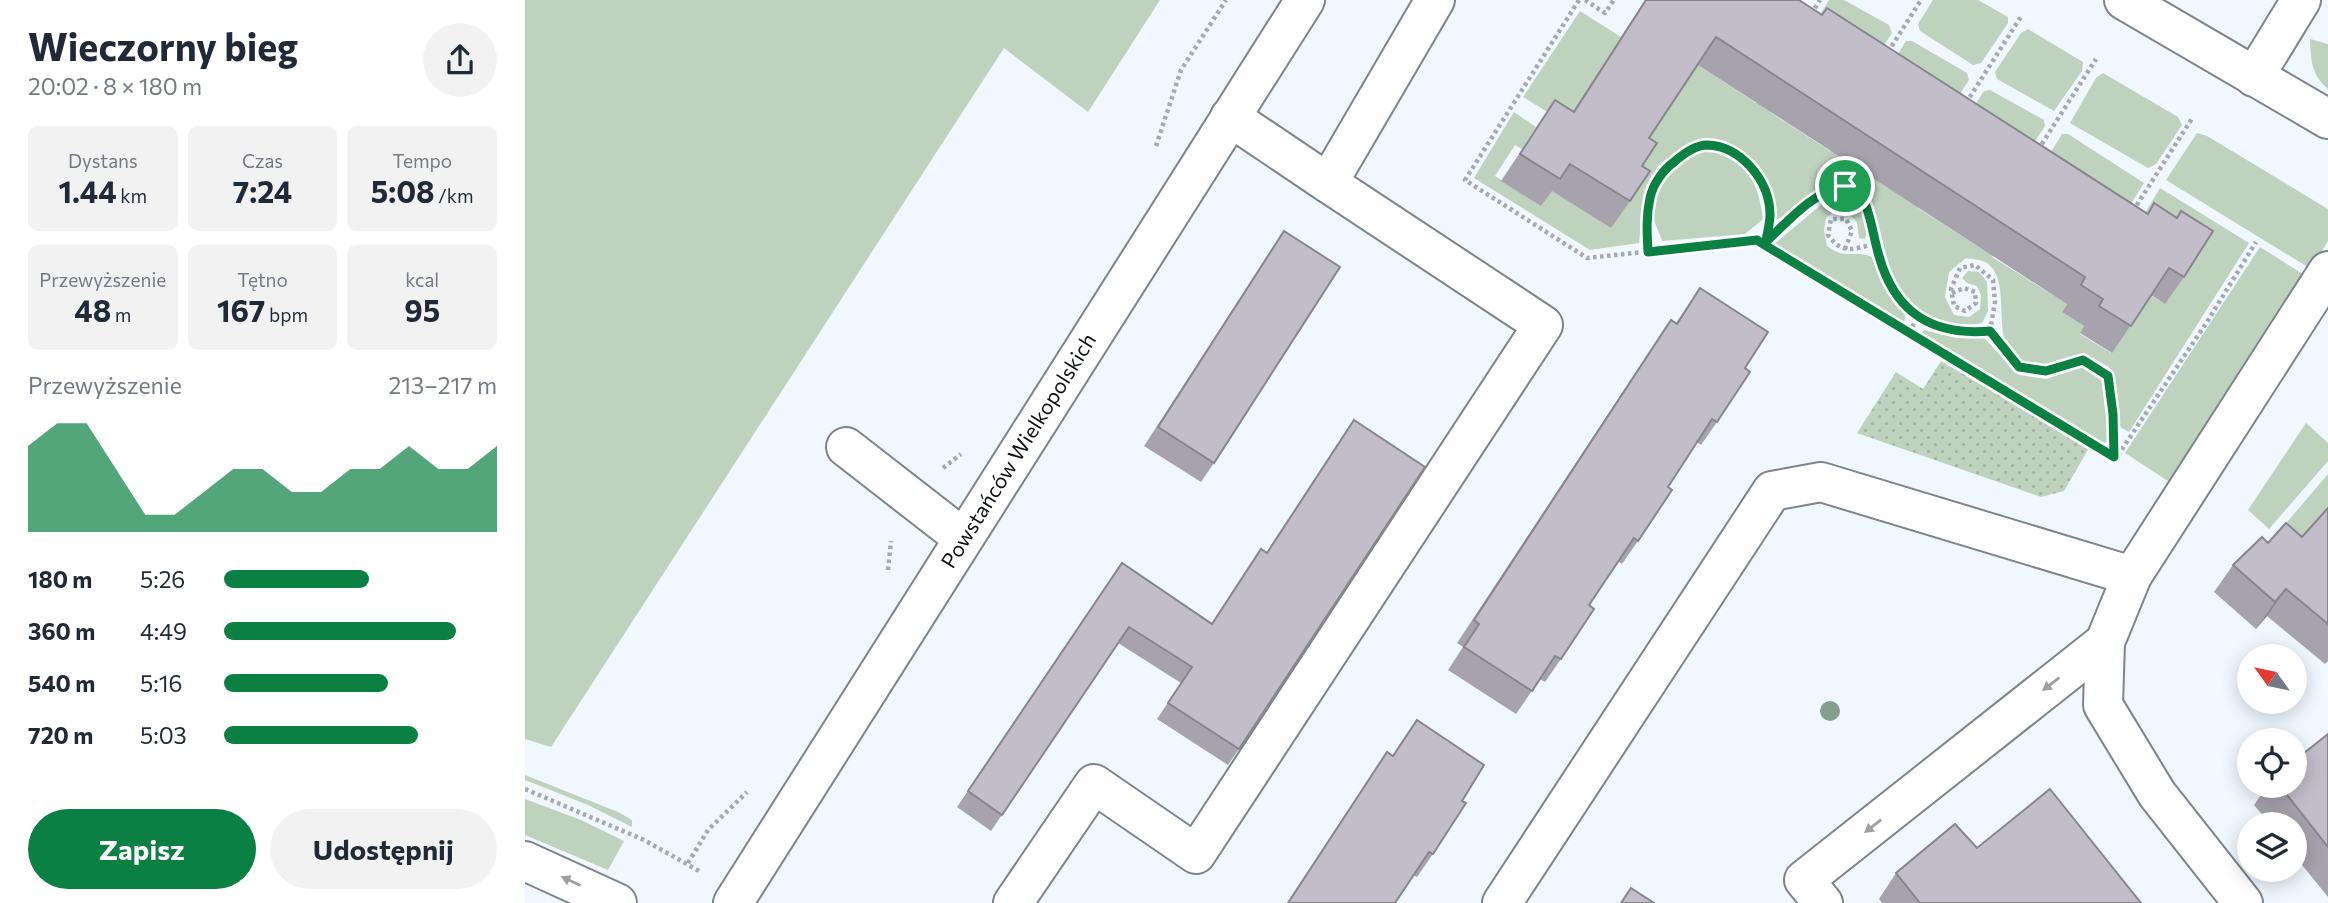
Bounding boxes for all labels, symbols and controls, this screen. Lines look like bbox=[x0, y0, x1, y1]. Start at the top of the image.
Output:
text: Wieczorny bieg bbox=[28, 22, 298, 69]
button: share bbox=[423, 23, 497, 97]
text: 20:02 · 8 × 180 m bbox=[28, 72, 202, 100]
text: Dystans bbox=[68, 149, 138, 172]
text: Czas bbox=[242, 149, 283, 172]
text: Tempo bbox=[392, 149, 452, 172]
pin bbox=[1815, 156, 1875, 216]
icon: arrive bbox=[1826, 167, 1864, 205]
text: 1.44 bbox=[59, 172, 117, 209]
text: 7:24 bbox=[233, 172, 292, 209]
text: 5:08 bbox=[371, 172, 435, 209]
text: km bbox=[117, 184, 147, 207]
text: /km bbox=[435, 184, 474, 207]
text: Przewyższenie bbox=[39, 268, 166, 291]
text: Tętno bbox=[237, 268, 288, 291]
text: kcal bbox=[405, 268, 439, 291]
text: 48 bbox=[74, 291, 111, 328]
text: 167 bbox=[217, 291, 265, 328]
text: 95 bbox=[404, 291, 440, 328]
text: m bbox=[111, 303, 131, 326]
text: bpm bbox=[265, 303, 308, 326]
street label: Powstańców Wielkopolskich bbox=[935, 328, 1100, 572]
text: Przewyższenie bbox=[28, 371, 182, 399]
text: 213–217 m bbox=[389, 371, 497, 399]
text: 180 m bbox=[28, 565, 92, 593]
text: 5:26 bbox=[140, 565, 185, 593]
text: 360 m bbox=[28, 617, 95, 645]
text: 4:49 bbox=[140, 617, 187, 645]
north arrow bbox=[2237, 644, 2307, 714]
map controls bbox=[2237, 644, 2307, 882]
text: 540 m bbox=[28, 669, 95, 697]
text: 5:16 bbox=[140, 669, 182, 697]
one-way arrow bbox=[2043, 677, 2061, 692]
text: 720 m bbox=[28, 721, 93, 749]
text: 5:03 bbox=[140, 721, 187, 749]
button: locate bbox=[2237, 728, 2307, 798]
button: Zapisz bbox=[28, 809, 256, 889]
button: Udostępnij bbox=[270, 809, 497, 889]
button: layers bbox=[2237, 812, 2307, 882]
one-way arrow bbox=[1865, 818, 1883, 833]
one-way arrow bbox=[561, 875, 582, 886]

